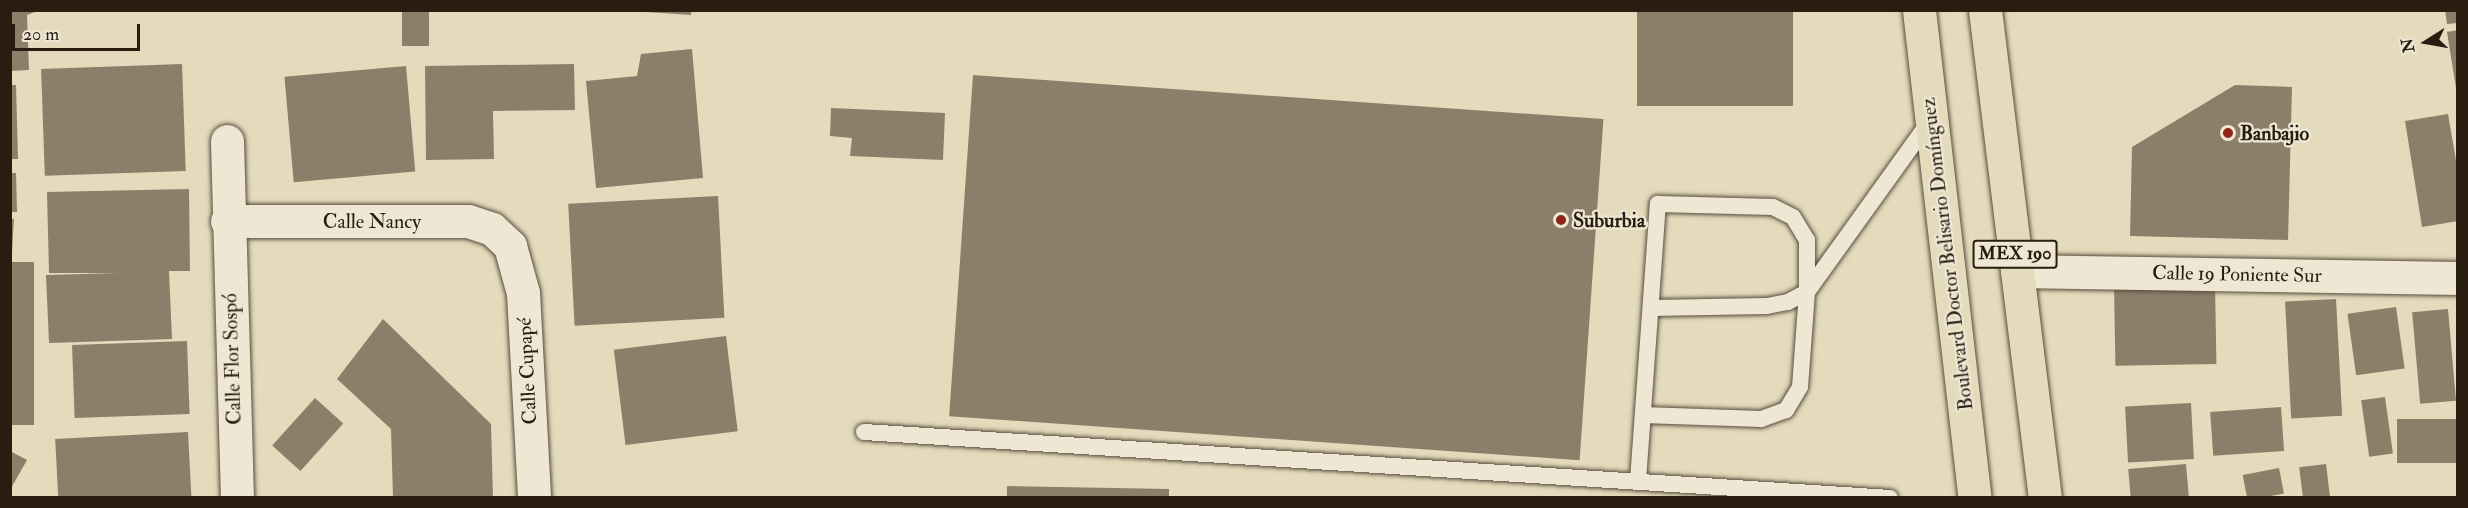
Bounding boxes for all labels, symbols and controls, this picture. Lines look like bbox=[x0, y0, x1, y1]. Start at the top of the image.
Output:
scale bar bbox=[15, 12, 142, 50]
north arrow bbox=[2396, 12, 2456, 72]
text: 20 m bbox=[23, 23, 59, 46]
text: N bbox=[2397, 37, 2420, 54]
street label: Boulevard Doctor Belisario Domínguez bbox=[1916, 96, 1978, 412]
place label: Banbajio bbox=[2240, 121, 2309, 145]
marker: Banbajio bbox=[2221, 126, 2235, 140]
place label: Suburbia bbox=[1573, 208, 1645, 232]
street label: Calle Nancy bbox=[323, 209, 421, 233]
marker: Suburbia bbox=[1554, 213, 1568, 227]
road number: MEX 190 bbox=[1972, 239, 2058, 269]
street label: Calle 19 Poniente Sur bbox=[2152, 261, 2322, 287]
street label: Calle Flor Sospó bbox=[218, 293, 246, 425]
street label: Calle Cupapé bbox=[512, 317, 542, 425]

